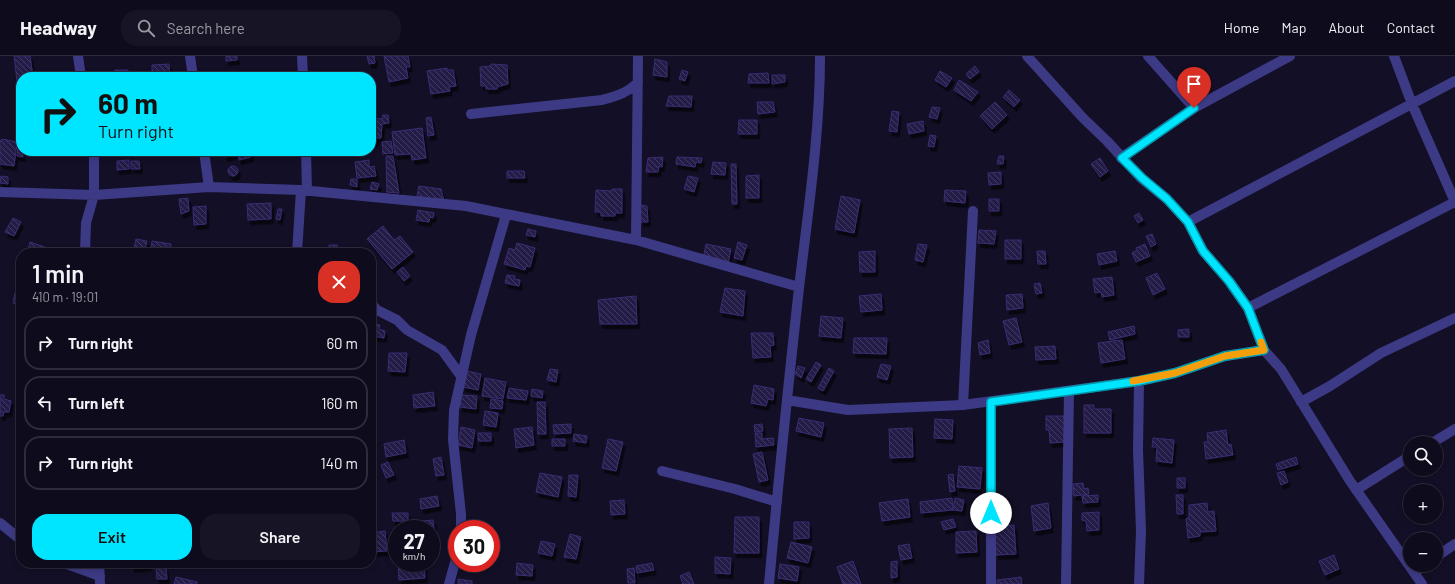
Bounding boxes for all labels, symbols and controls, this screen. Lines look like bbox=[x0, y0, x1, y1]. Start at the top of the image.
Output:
search box bbox=[121, 10, 401, 46]
text: Headway bbox=[20, 16, 97, 39]
icon: search bbox=[135, 17, 157, 39]
text: Search here bbox=[167, 19, 245, 37]
text: Home bbox=[1224, 19, 1260, 36]
text: Map bbox=[1282, 19, 1306, 36]
text: About bbox=[1328, 19, 1365, 36]
text: Contact bbox=[1387, 19, 1435, 36]
pin bbox=[1177, 67, 1211, 108]
icon: arrive bbox=[1183, 73, 1205, 95]
text: 60 m bbox=[98, 86, 158, 120]
icon: right bbox=[32, 88, 84, 140]
text: Turn right bbox=[98, 120, 174, 142]
text: 1 min bbox=[32, 259, 84, 288]
button: close bbox=[318, 261, 360, 303]
text: 410 m · 19:01 bbox=[32, 289, 98, 305]
icon: right bbox=[34, 332, 56, 354]
text: Turn right bbox=[68, 334, 133, 352]
text: 60 m bbox=[326, 334, 358, 352]
icon: left bbox=[34, 392, 56, 414]
text: Turn left bbox=[68, 394, 124, 412]
text: 160 m bbox=[321, 394, 358, 412]
map controls bbox=[1403, 436, 1443, 572]
button: search bbox=[1403, 436, 1443, 476]
icon: right bbox=[34, 452, 56, 474]
text: Turn right bbox=[68, 454, 133, 472]
text: 140 m bbox=[321, 454, 358, 472]
button: + bbox=[1403, 484, 1443, 524]
position arrow bbox=[970, 492, 1012, 534]
button: Exit bbox=[32, 514, 192, 560]
button: Share bbox=[200, 514, 360, 560]
speed limit sign: 30 bbox=[448, 520, 500, 572]
text: 27 bbox=[403, 529, 425, 553]
button: − bbox=[1403, 532, 1443, 572]
text: km/h bbox=[403, 550, 425, 562]

